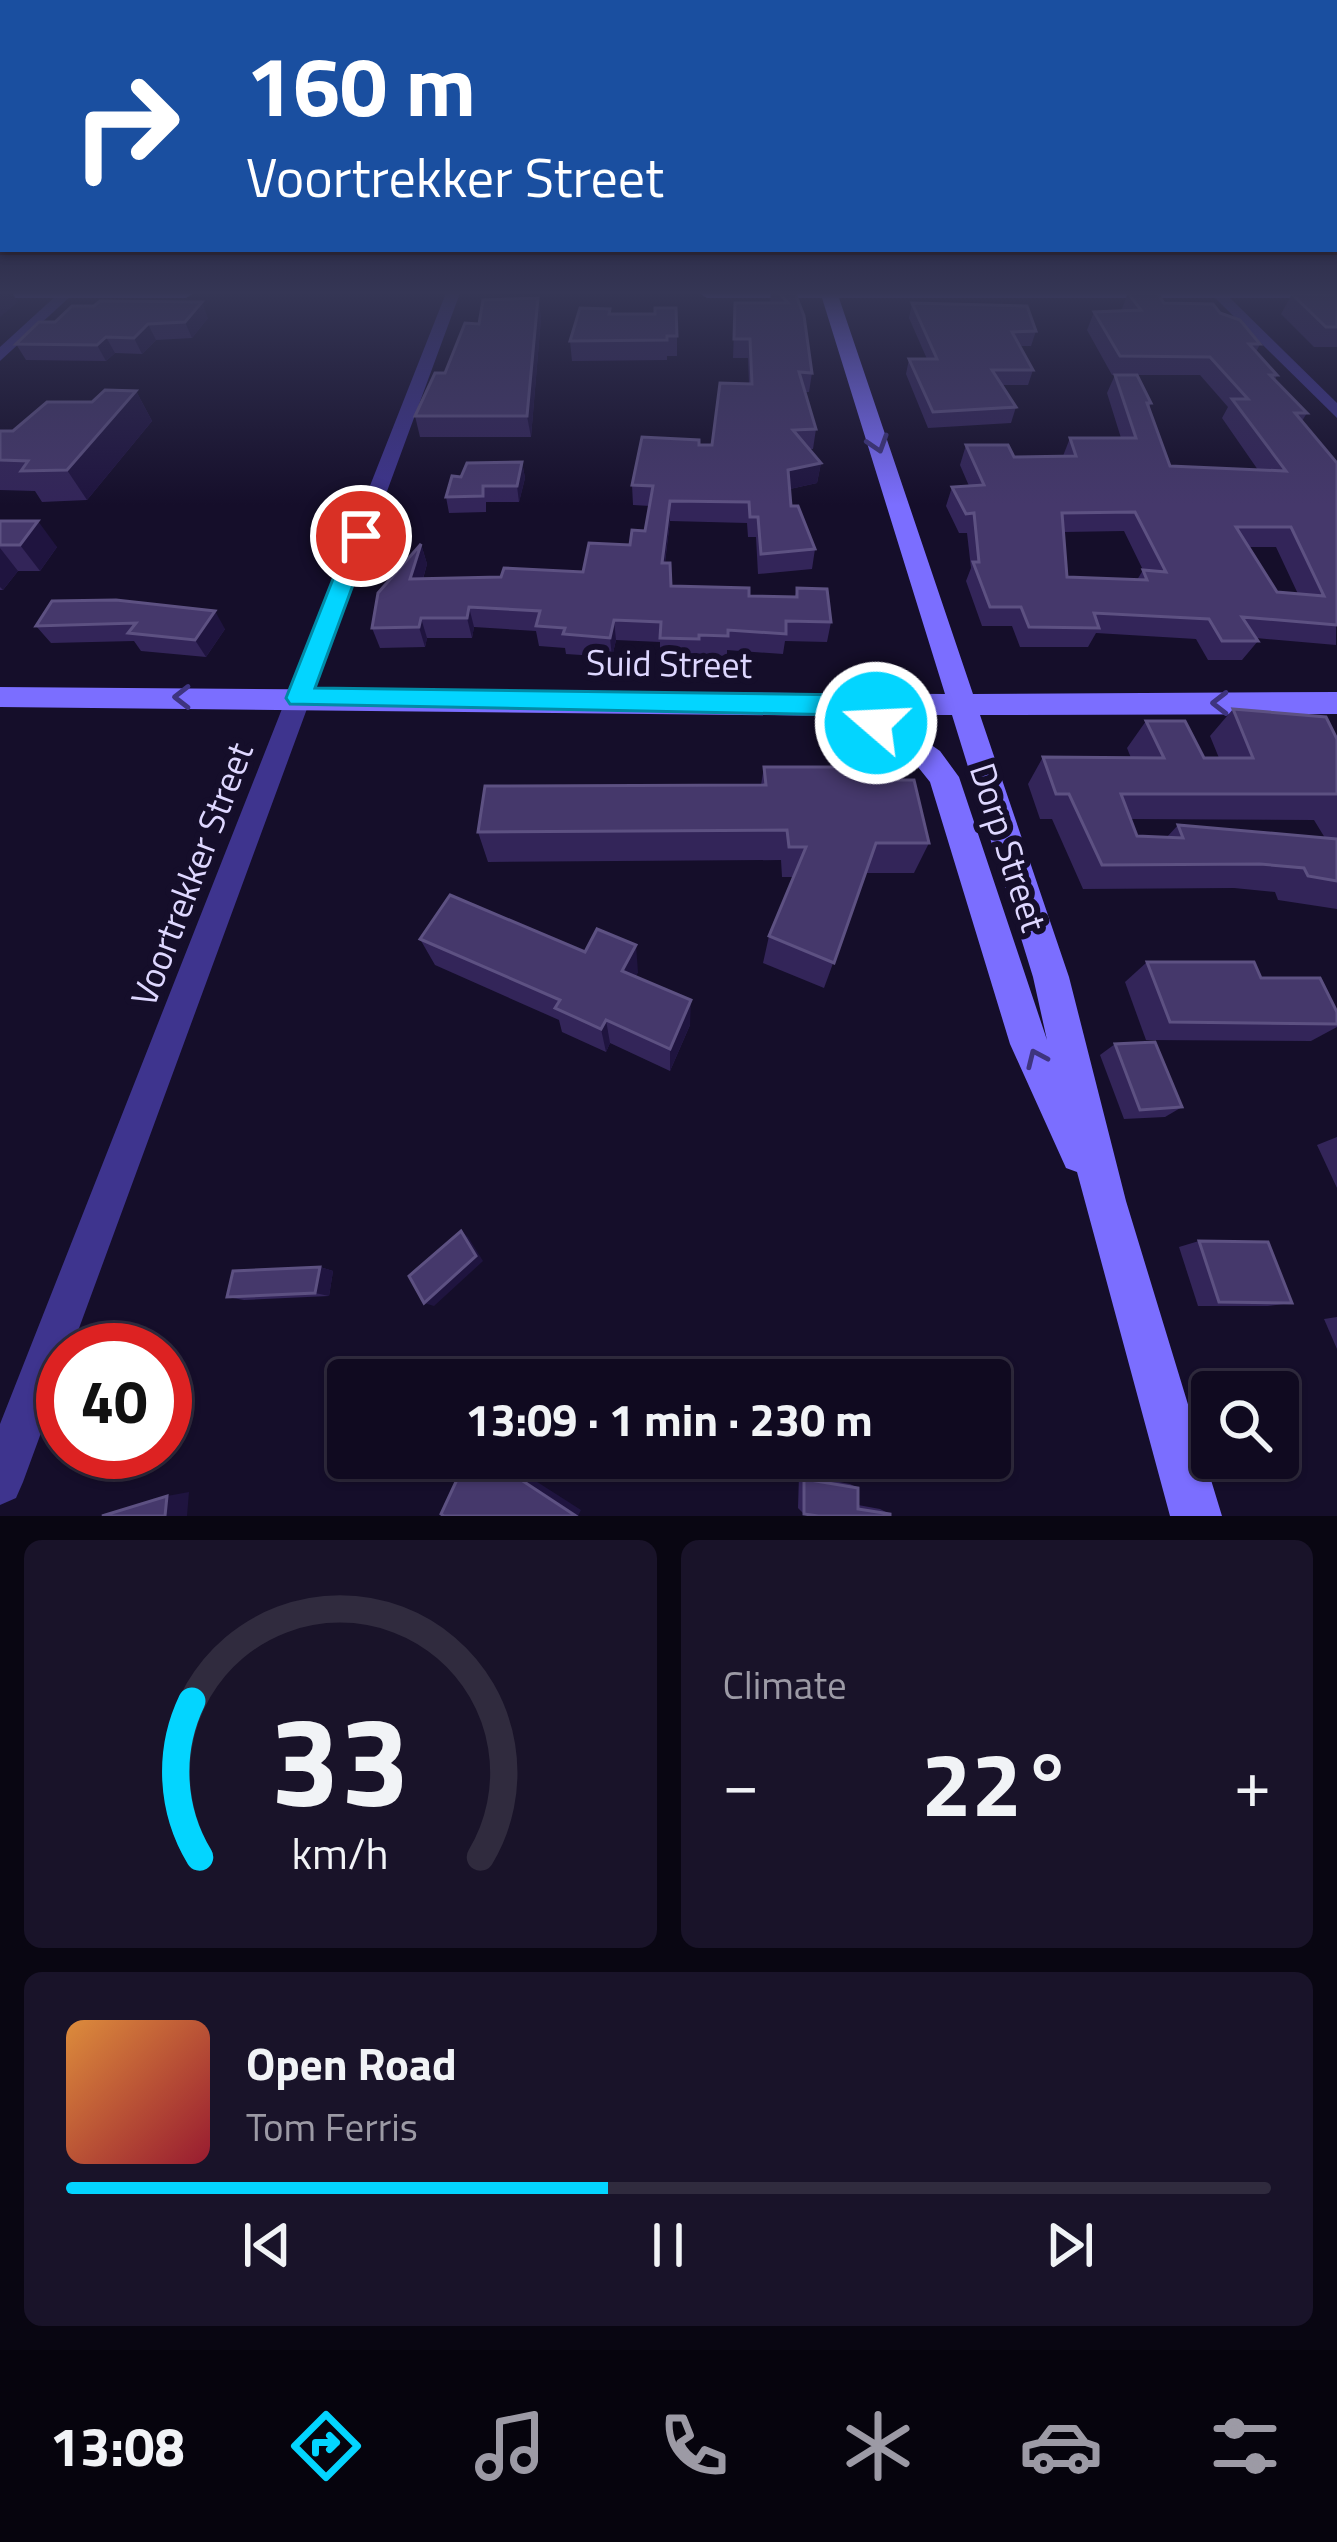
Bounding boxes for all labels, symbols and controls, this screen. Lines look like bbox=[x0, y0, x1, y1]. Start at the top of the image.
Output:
text: 160 m bbox=[246, 21, 476, 149]
icon: right bbox=[48, 48, 204, 204]
text: Voortrekker Street bbox=[246, 136, 664, 218]
one-way arrow bbox=[864, 433, 889, 454]
pin bbox=[310, 485, 412, 587]
icon: arrive bbox=[328, 503, 394, 569]
street label: Suid Street bbox=[585, 634, 753, 692]
position arrow bbox=[813, 660, 939, 786]
one-way arrow bbox=[172, 684, 190, 710]
one-way arrow bbox=[1210, 690, 1228, 716]
street label: Voortrekker Street bbox=[115, 734, 267, 1014]
street label: Dorp Street bbox=[956, 756, 1062, 939]
one-way arrow bbox=[1026, 1049, 1050, 1070]
speed limit sign: 40 bbox=[36, 1323, 192, 1479]
map controls bbox=[1191, 1371, 1299, 1479]
button: search bbox=[1191, 1371, 1299, 1479]
text: 13:09 · 1 min · 230 m bbox=[465, 1385, 873, 1453]
text: Climate bbox=[723, 1655, 847, 1714]
text: 33 bbox=[270, 1665, 410, 1854]
text: 22° bbox=[921, 1714, 1072, 1851]
text: − bbox=[723, 1732, 759, 1833]
text: + bbox=[1234, 1732, 1271, 1833]
text: km/h bbox=[292, 1820, 389, 1886]
text: Open Road bbox=[246, 2029, 457, 2097]
text: Tom Ferris bbox=[246, 2097, 418, 2156]
icon: previous bbox=[234, 2212, 300, 2278]
icon: pause bbox=[635, 2212, 701, 2278]
icon: next bbox=[1037, 2212, 1103, 2278]
icon: directions bbox=[284, 2404, 368, 2488]
icon: music bbox=[468, 2404, 552, 2488]
icon: phone bbox=[652, 2404, 736, 2488]
icon: climate bbox=[836, 2404, 920, 2488]
icon: car bbox=[1019, 2404, 1103, 2488]
icon: filters bbox=[1203, 2404, 1287, 2488]
text: 13:08 bbox=[50, 2405, 185, 2487]

